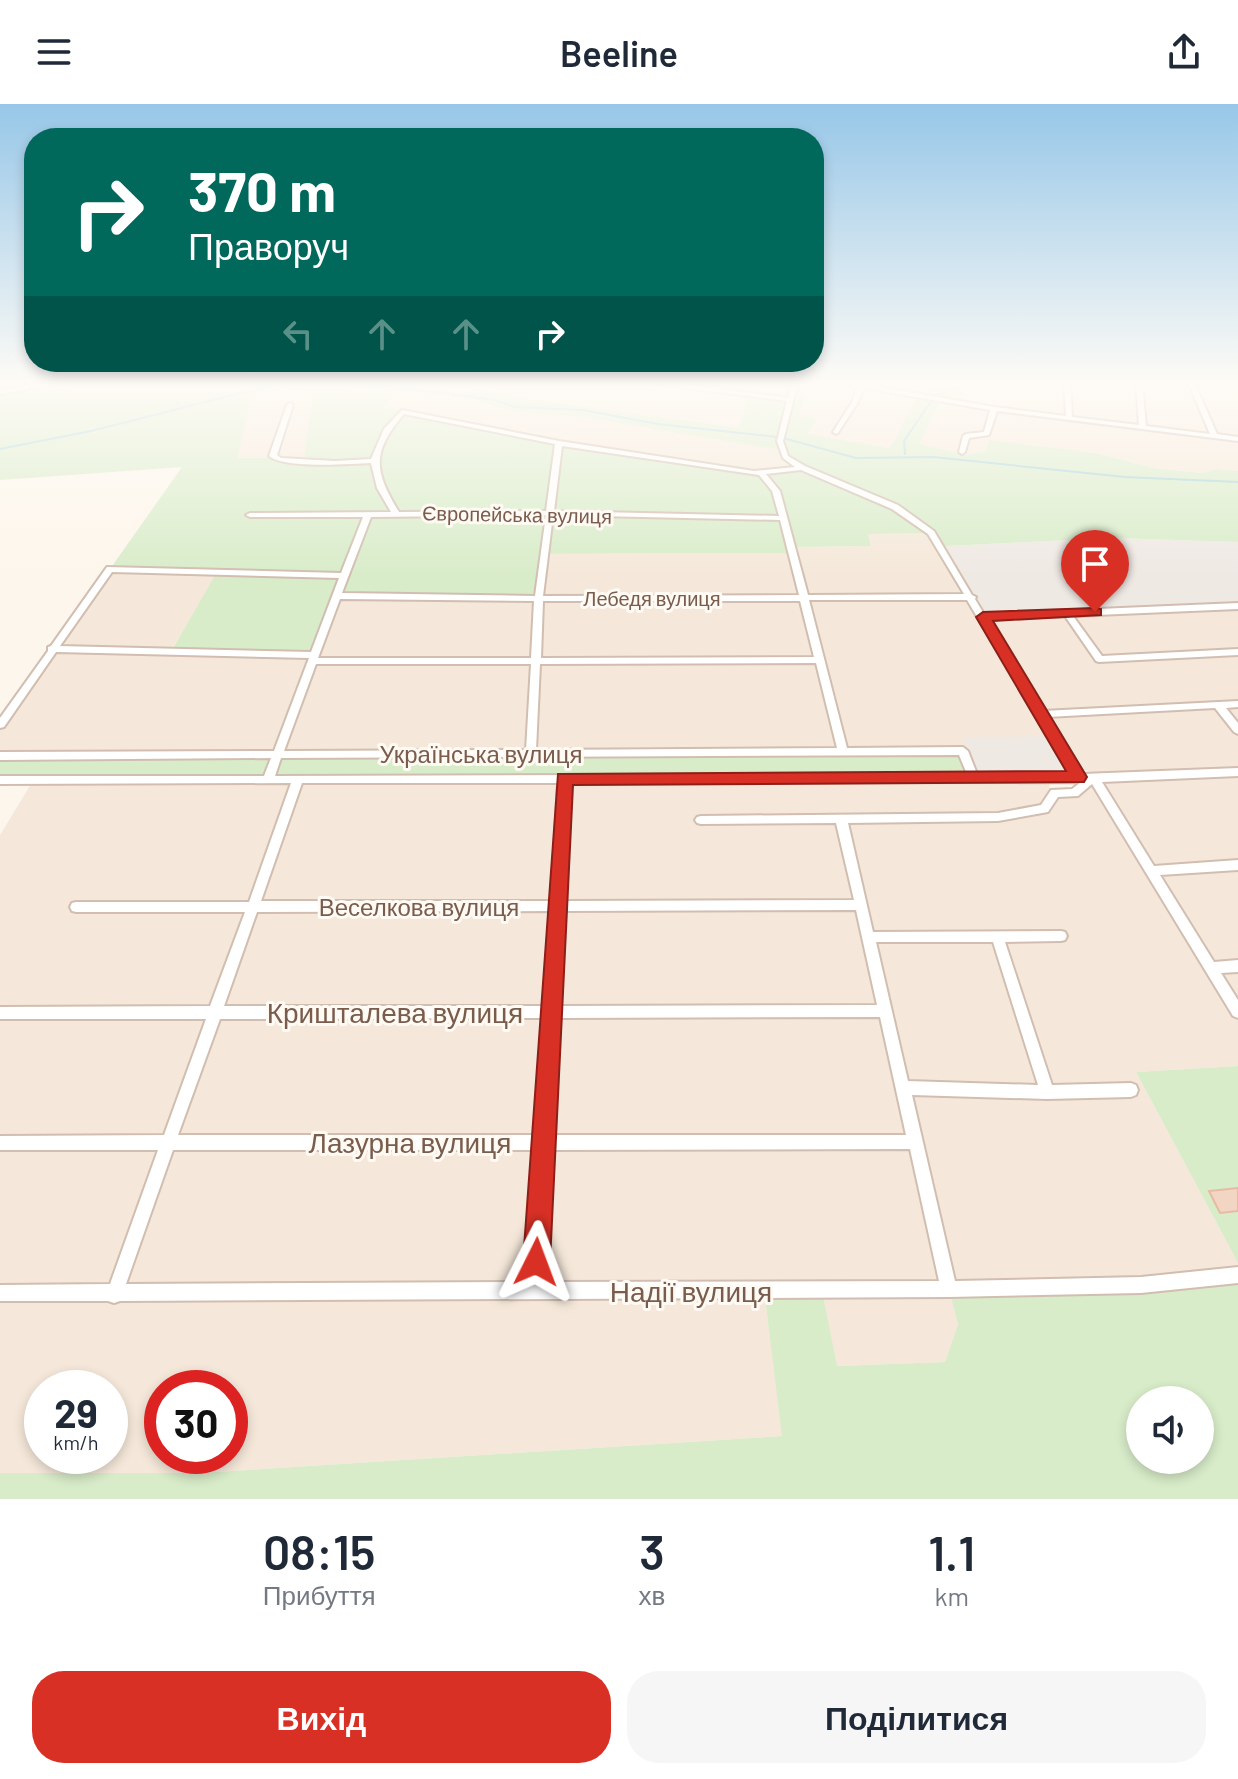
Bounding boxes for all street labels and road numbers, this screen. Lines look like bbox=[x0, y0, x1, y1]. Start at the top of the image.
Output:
street label: Європейська вулиця bbox=[422, 500, 612, 528]
street label: Лебедя вулиця bbox=[583, 586, 721, 610]
street label: Українська вулиця bbox=[380, 739, 582, 768]
street label: Веселкова вулиця bbox=[319, 892, 519, 921]
street label: Кришталева вулиця bbox=[267, 995, 523, 1029]
street label: Лазурна вулиця bbox=[309, 1125, 511, 1159]
street label: Надії вулиця bbox=[610, 1274, 772, 1308]

